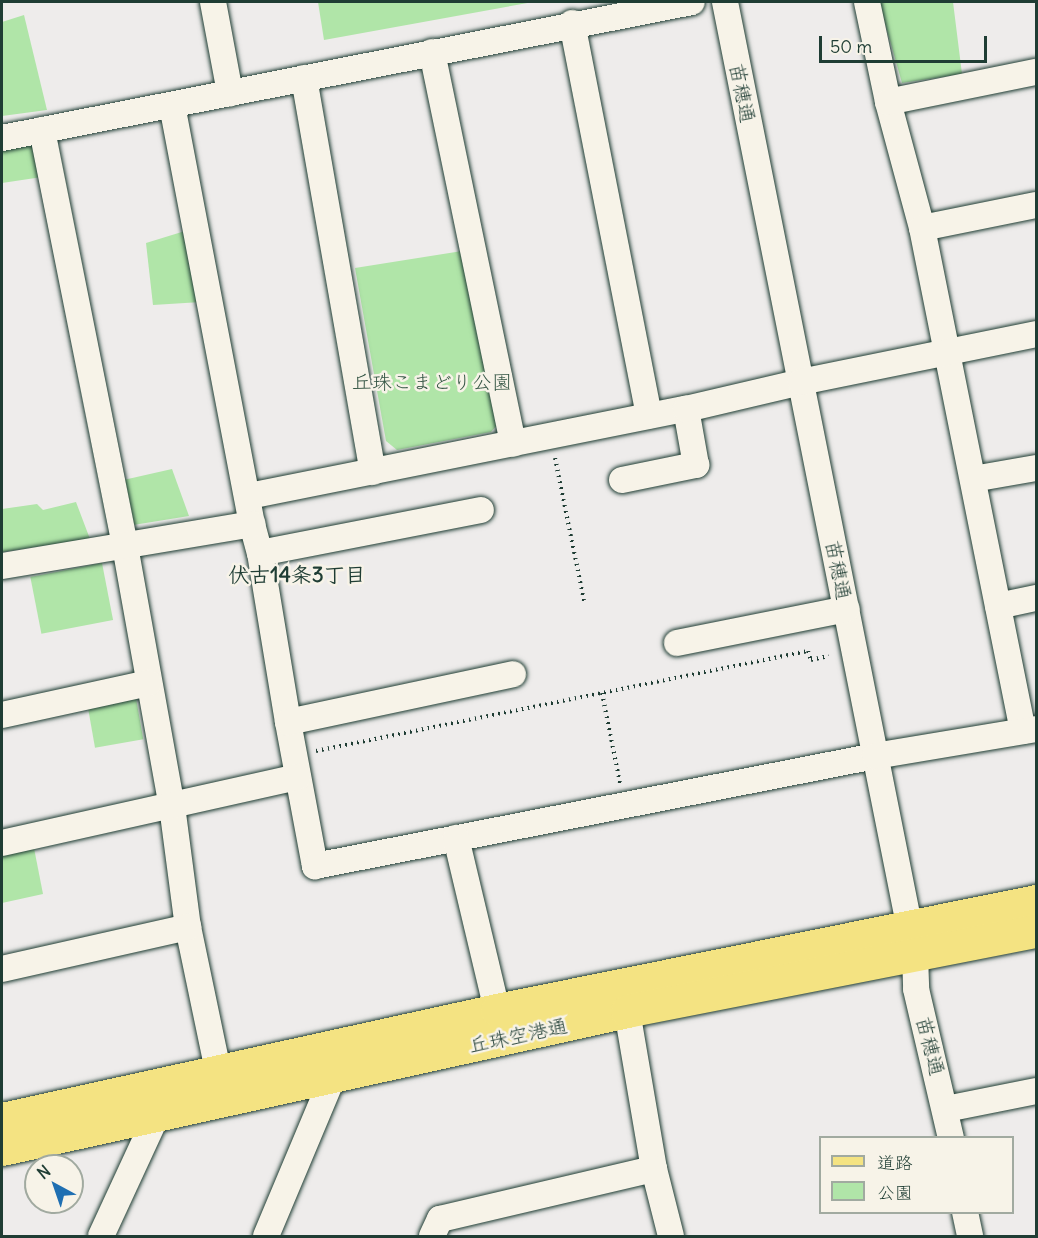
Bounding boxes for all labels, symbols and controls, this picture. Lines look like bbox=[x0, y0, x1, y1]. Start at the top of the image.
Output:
scale bar bbox=[822, 24, 990, 62]
text: 50 m bbox=[830, 35, 872, 58]
street label: 苗穂通 bbox=[725, 61, 761, 125]
park label: 丘珠こまどり公園 bbox=[352, 369, 512, 393]
street label: 苗穂通 bbox=[821, 538, 857, 602]
district label: 伏古14条3丁目 bbox=[228, 562, 366, 588]
street label: 丘珠空港通 bbox=[467, 1013, 569, 1057]
street label: 苗穂通 bbox=[912, 1014, 950, 1078]
legend bbox=[819, 1136, 1014, 1214]
text: 道路 bbox=[877, 1151, 913, 1174]
north arrow bbox=[24, 1154, 84, 1214]
text: N bbox=[33, 1161, 54, 1183]
text: 公園 bbox=[877, 1181, 913, 1204]

